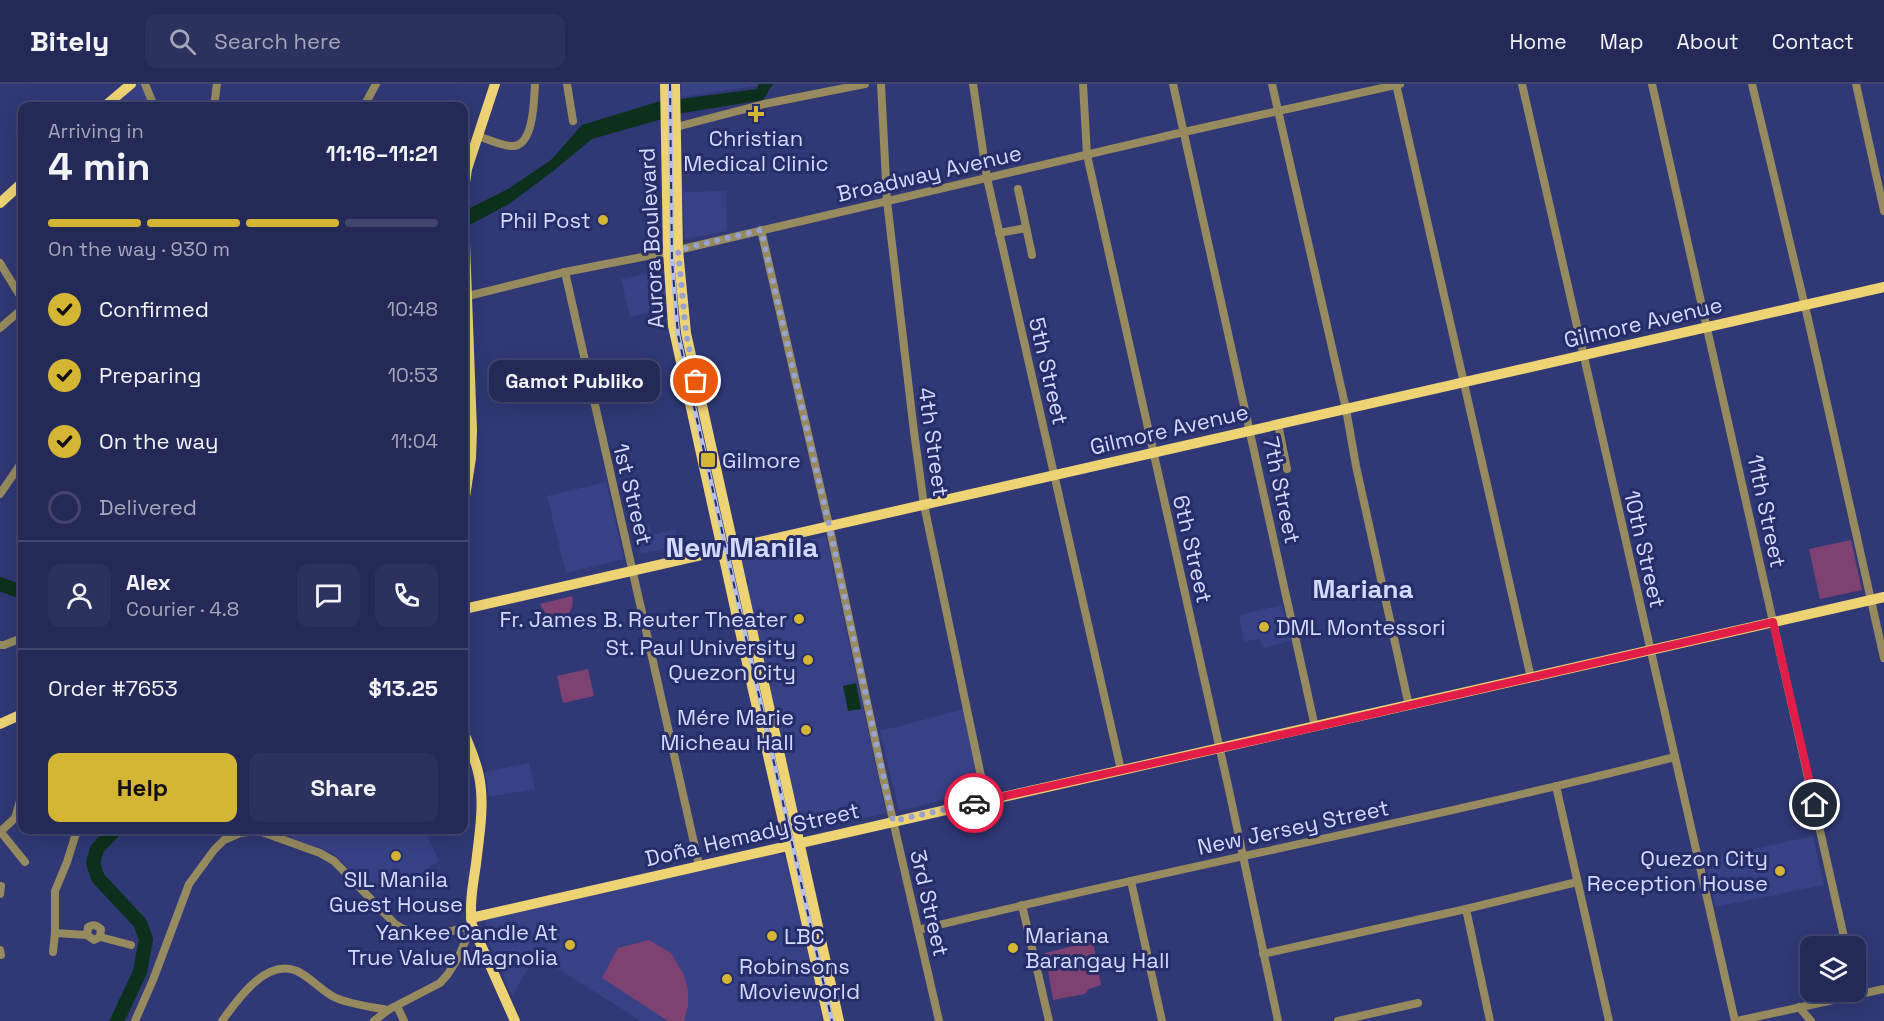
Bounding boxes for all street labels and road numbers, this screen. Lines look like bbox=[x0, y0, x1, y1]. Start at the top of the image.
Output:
street label: Broadway Avenue bbox=[834, 138, 1024, 208]
street label: Aurora Boulevard bbox=[632, 147, 670, 329]
street label: Gilmore Avenue bbox=[1561, 290, 1725, 354]
street label: 5th Street bbox=[1023, 314, 1075, 428]
street label: 4th Street bbox=[912, 385, 956, 499]
street label: Gilmore Avenue bbox=[1087, 397, 1251, 461]
street label: 7th Street bbox=[1257, 434, 1307, 546]
street label: 1st Street bbox=[607, 440, 659, 548]
street label: 11th Street bbox=[1741, 452, 1793, 570]
street label: 10th Street bbox=[1618, 487, 1672, 611]
street label: 6th Street bbox=[1167, 492, 1219, 606]
street label: New Jersey Street bbox=[1195, 793, 1391, 861]
street label: Doña Hemady Street bbox=[642, 796, 862, 872]
street label: 3rd Street bbox=[904, 847, 956, 959]

